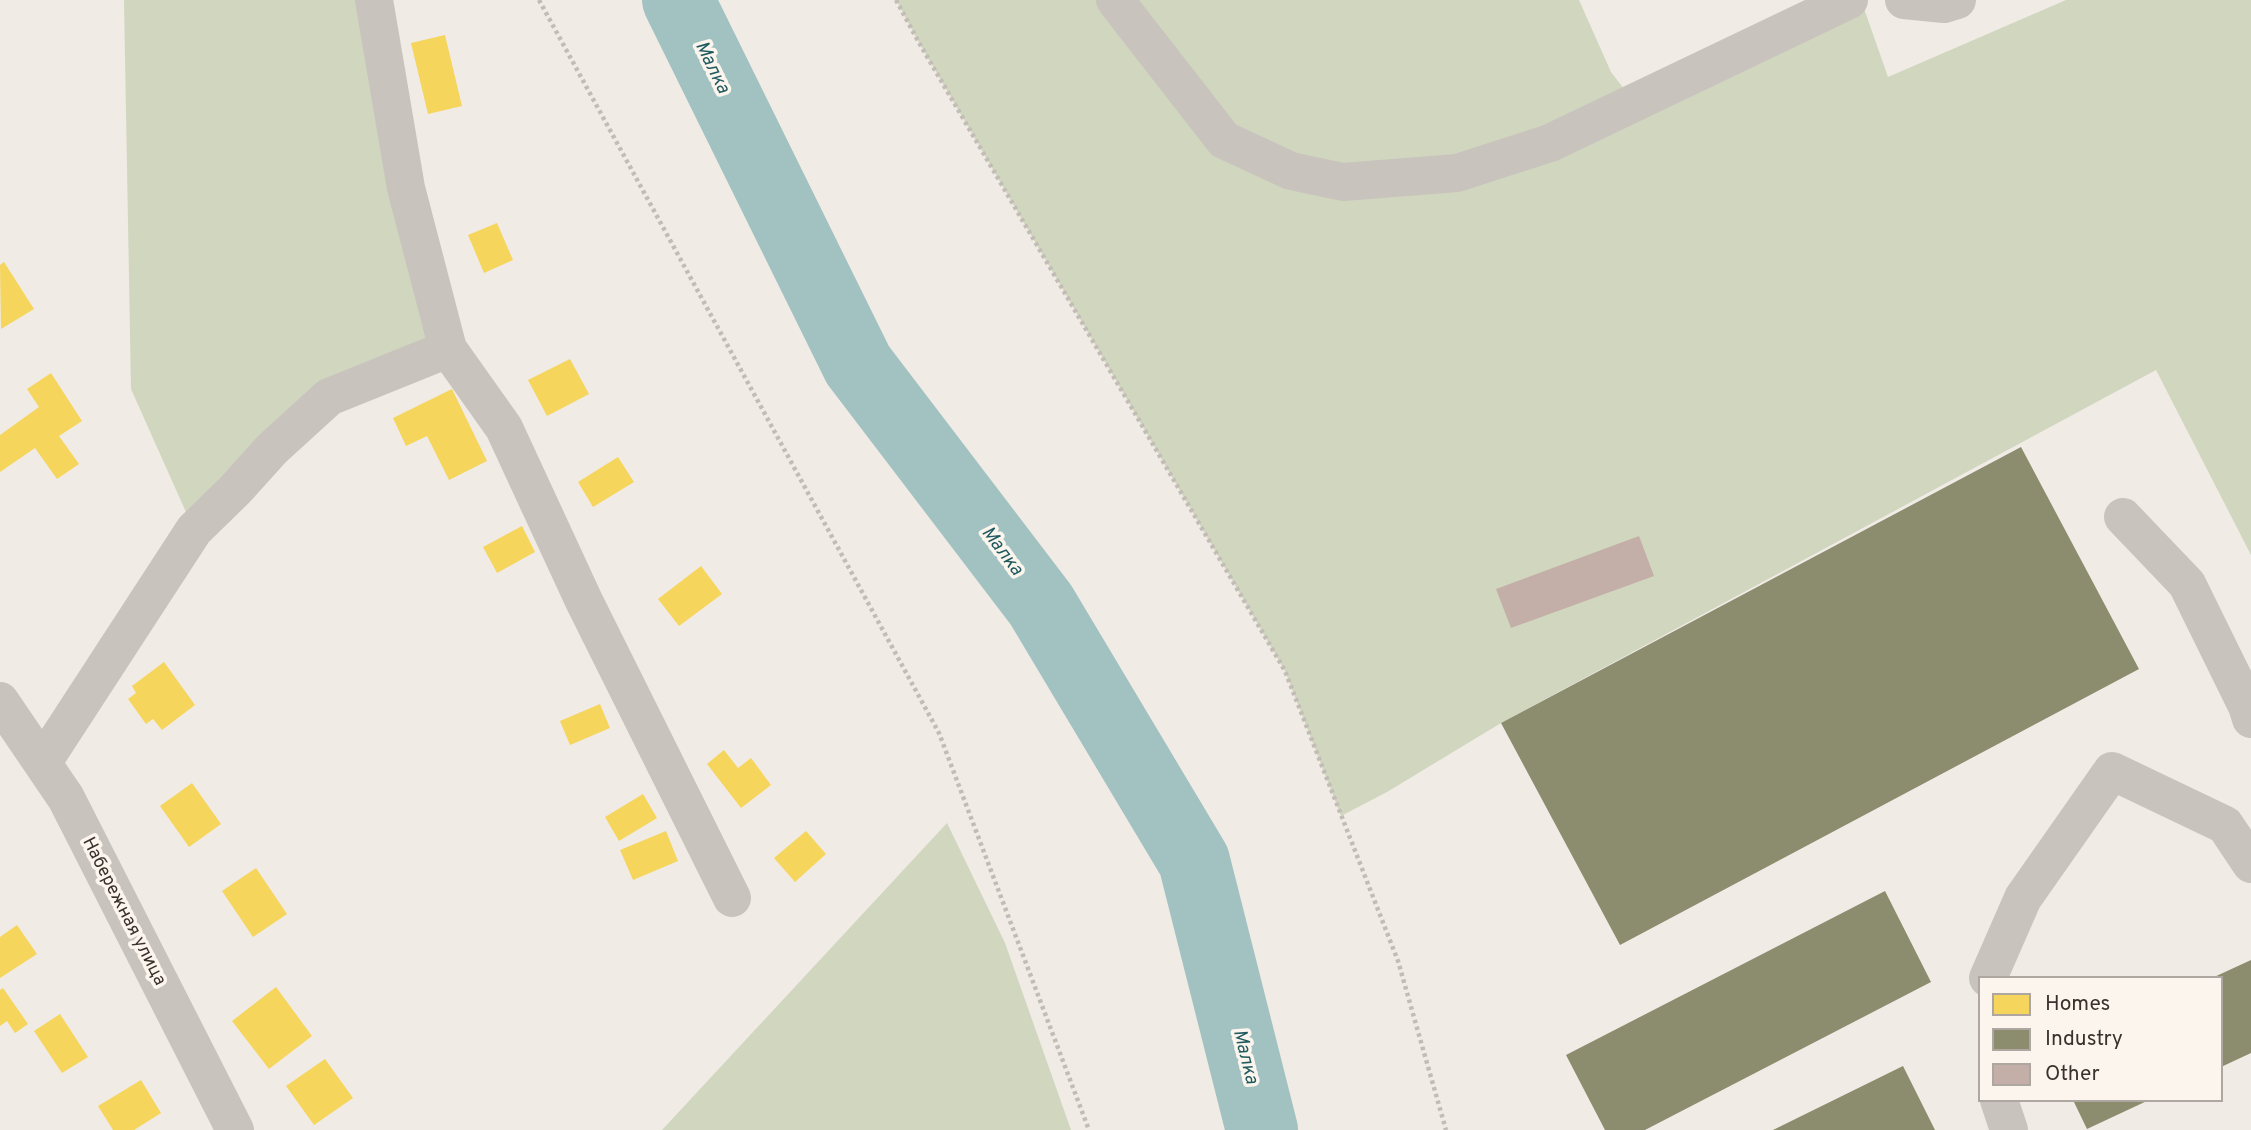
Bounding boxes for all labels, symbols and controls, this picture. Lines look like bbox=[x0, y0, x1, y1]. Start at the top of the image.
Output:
water label: Малка bbox=[689, 38, 733, 98]
water label: Малка bbox=[975, 523, 1027, 581]
street label: Набережная улица bbox=[76, 834, 170, 990]
legend bbox=[1978, 976, 2223, 1102]
text: Homes bbox=[2045, 991, 2110, 1018]
text: Industry bbox=[2045, 1026, 2123, 1053]
water label: Малка bbox=[1226, 1027, 1262, 1087]
text: Other bbox=[2045, 1061, 2100, 1088]

